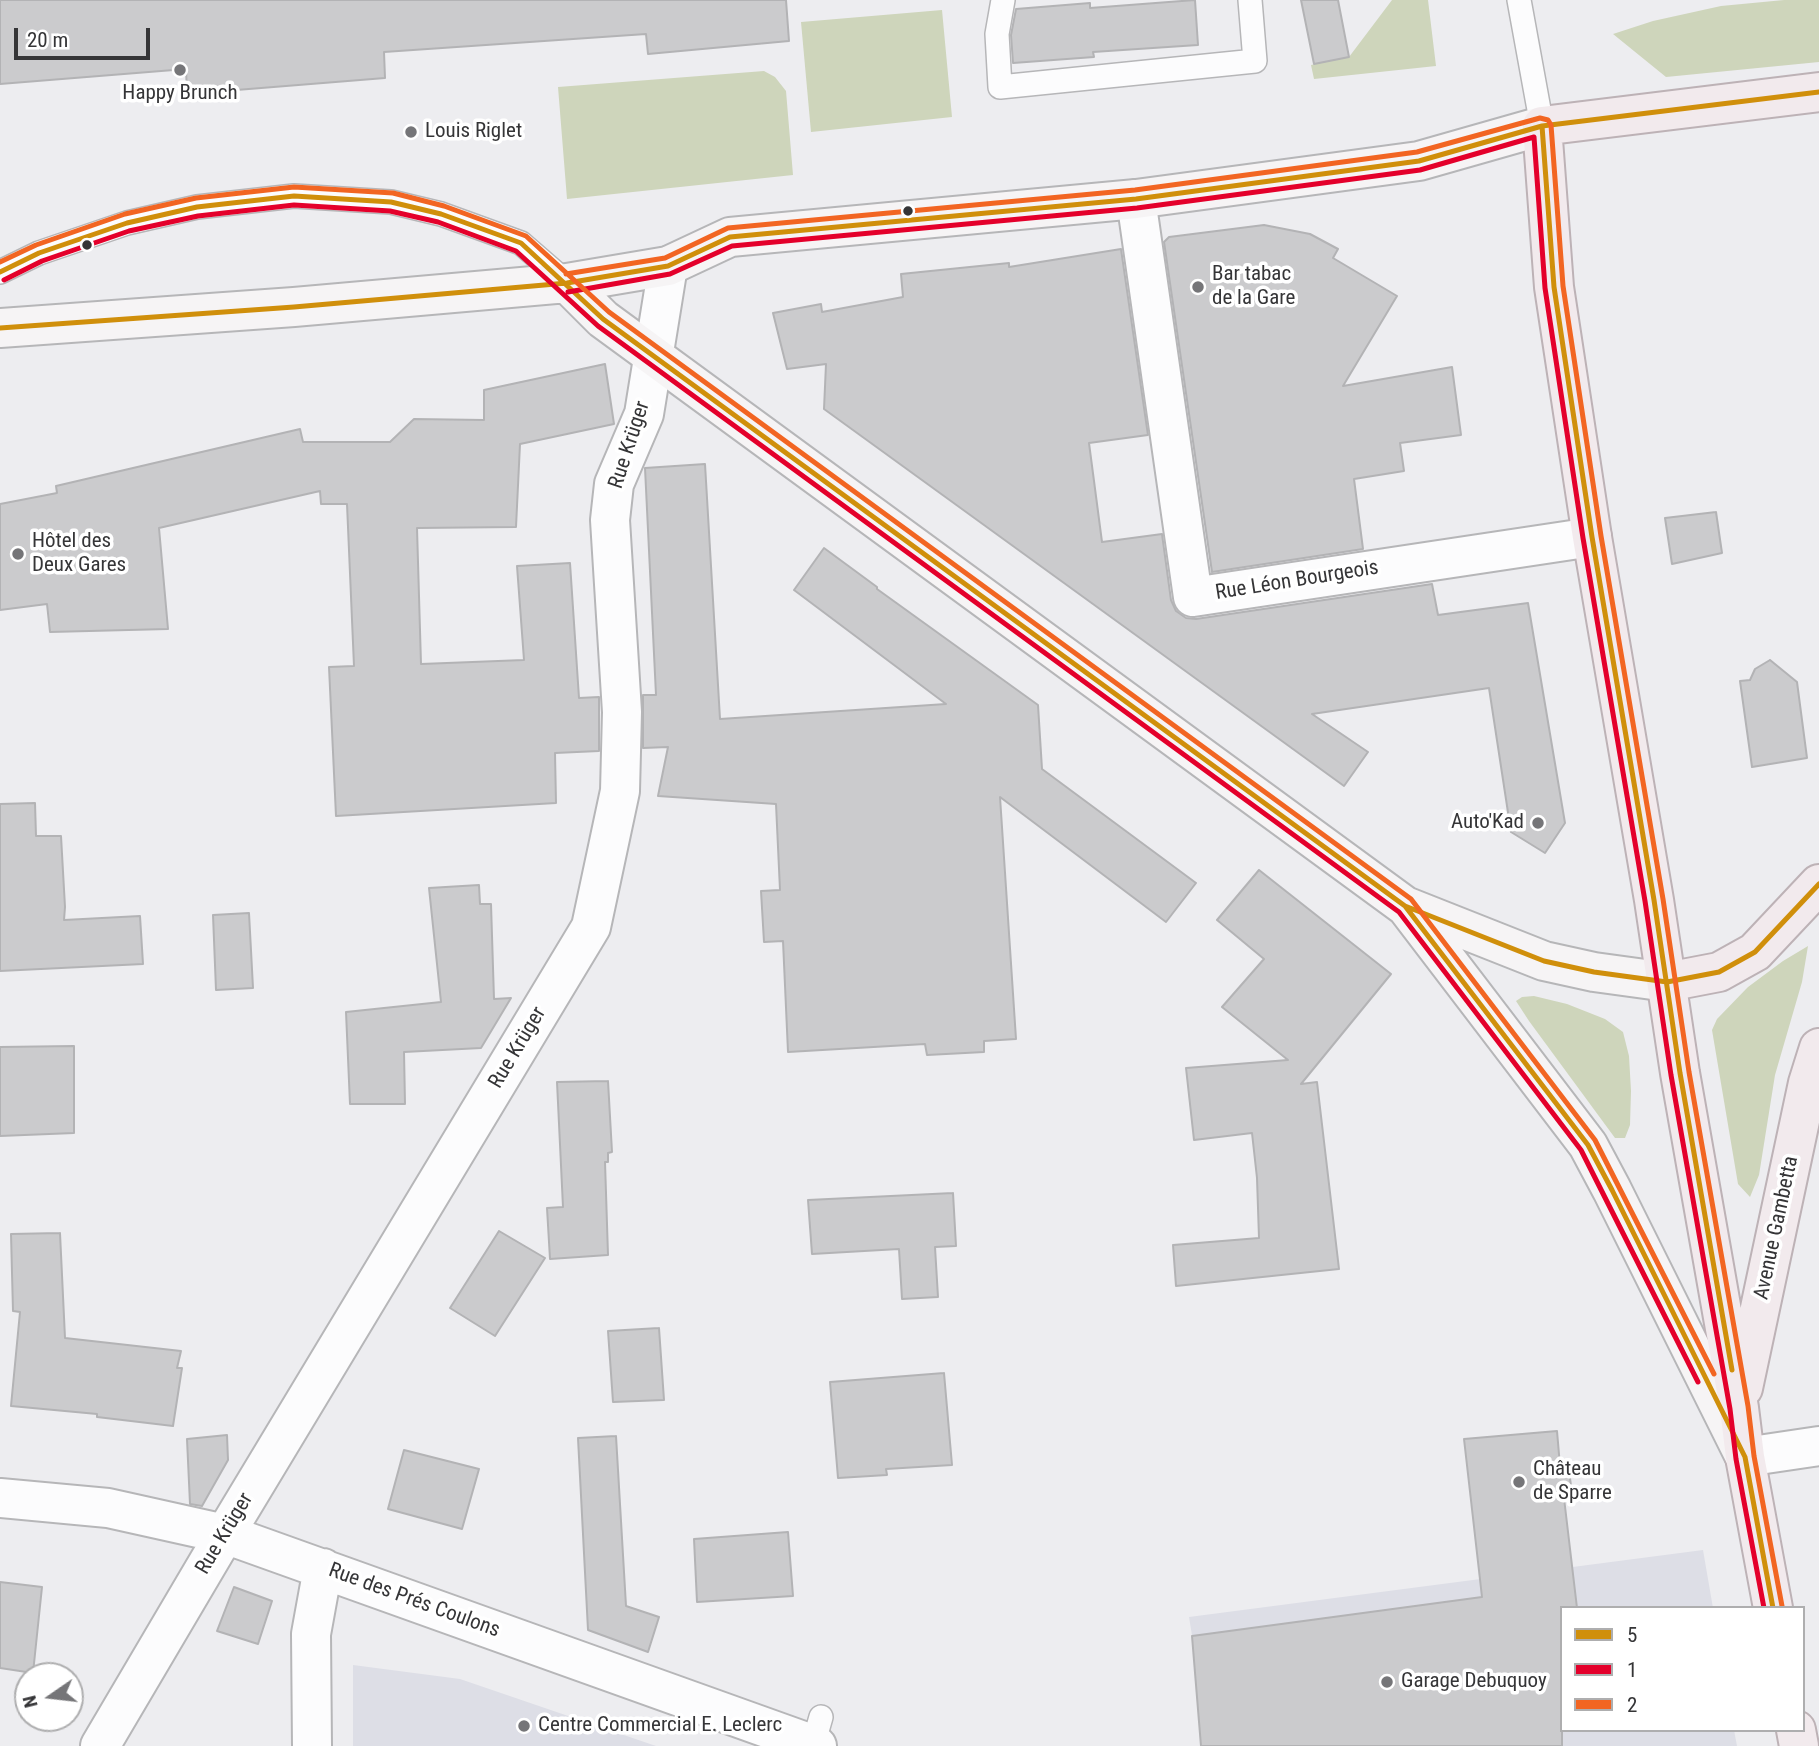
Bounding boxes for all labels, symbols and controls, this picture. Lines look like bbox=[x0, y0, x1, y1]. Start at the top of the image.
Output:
scale bar bbox=[18, 14, 154, 58]
text: 20 m bbox=[27, 28, 68, 52]
marker: Happy Brunch bbox=[172, 62, 188, 78]
place label: Happy Brunch bbox=[122, 81, 238, 107]
place label: Louis Riglet bbox=[425, 119, 522, 145]
marker: Louis Riglet bbox=[403, 124, 419, 140]
unlabelled marker bbox=[901, 204, 915, 218]
unlabelled marker bbox=[80, 238, 94, 252]
place label: Bar tabac de la Gare bbox=[1212, 262, 1295, 312]
marker: Bar tabac de la Gare bbox=[1190, 279, 1206, 295]
street label: Rue Krüger bbox=[604, 398, 656, 492]
place label: Hôtel des Deux Gares bbox=[32, 529, 126, 579]
marker: Hôtel des Deux Gares bbox=[10, 546, 26, 562]
street label: Rue Léon Bourgeois bbox=[1214, 556, 1380, 606]
place label: Auto'Kad bbox=[1451, 810, 1524, 836]
marker: Auto'Kad bbox=[1530, 815, 1546, 831]
street label: Rue Krüger bbox=[484, 1003, 552, 1093]
street label: Avenue Gambetta bbox=[1749, 1154, 1805, 1302]
place label: Château de Sparre bbox=[1533, 1457, 1612, 1507]
marker: Château de Sparre bbox=[1511, 1474, 1527, 1490]
street label: Rue Krüger bbox=[191, 1489, 259, 1579]
street label: Rue des Prés Coulons bbox=[325, 1558, 503, 1644]
legend bbox=[1560, 1606, 1805, 1732]
text: 5 bbox=[1627, 1623, 1637, 1647]
text: 1 bbox=[1627, 1658, 1637, 1682]
north arrow bbox=[14, 1662, 84, 1732]
place label: Garage Debuquoy bbox=[1401, 1669, 1547, 1695]
marker: Garage Debuquoy bbox=[1379, 1674, 1395, 1690]
text: N bbox=[18, 1693, 43, 1710]
text: 2 bbox=[1627, 1693, 1637, 1717]
place label: Centre Commercial E. Leclerc bbox=[538, 1713, 782, 1739]
marker: Centre Commercial E. Leclerc bbox=[516, 1718, 532, 1734]

